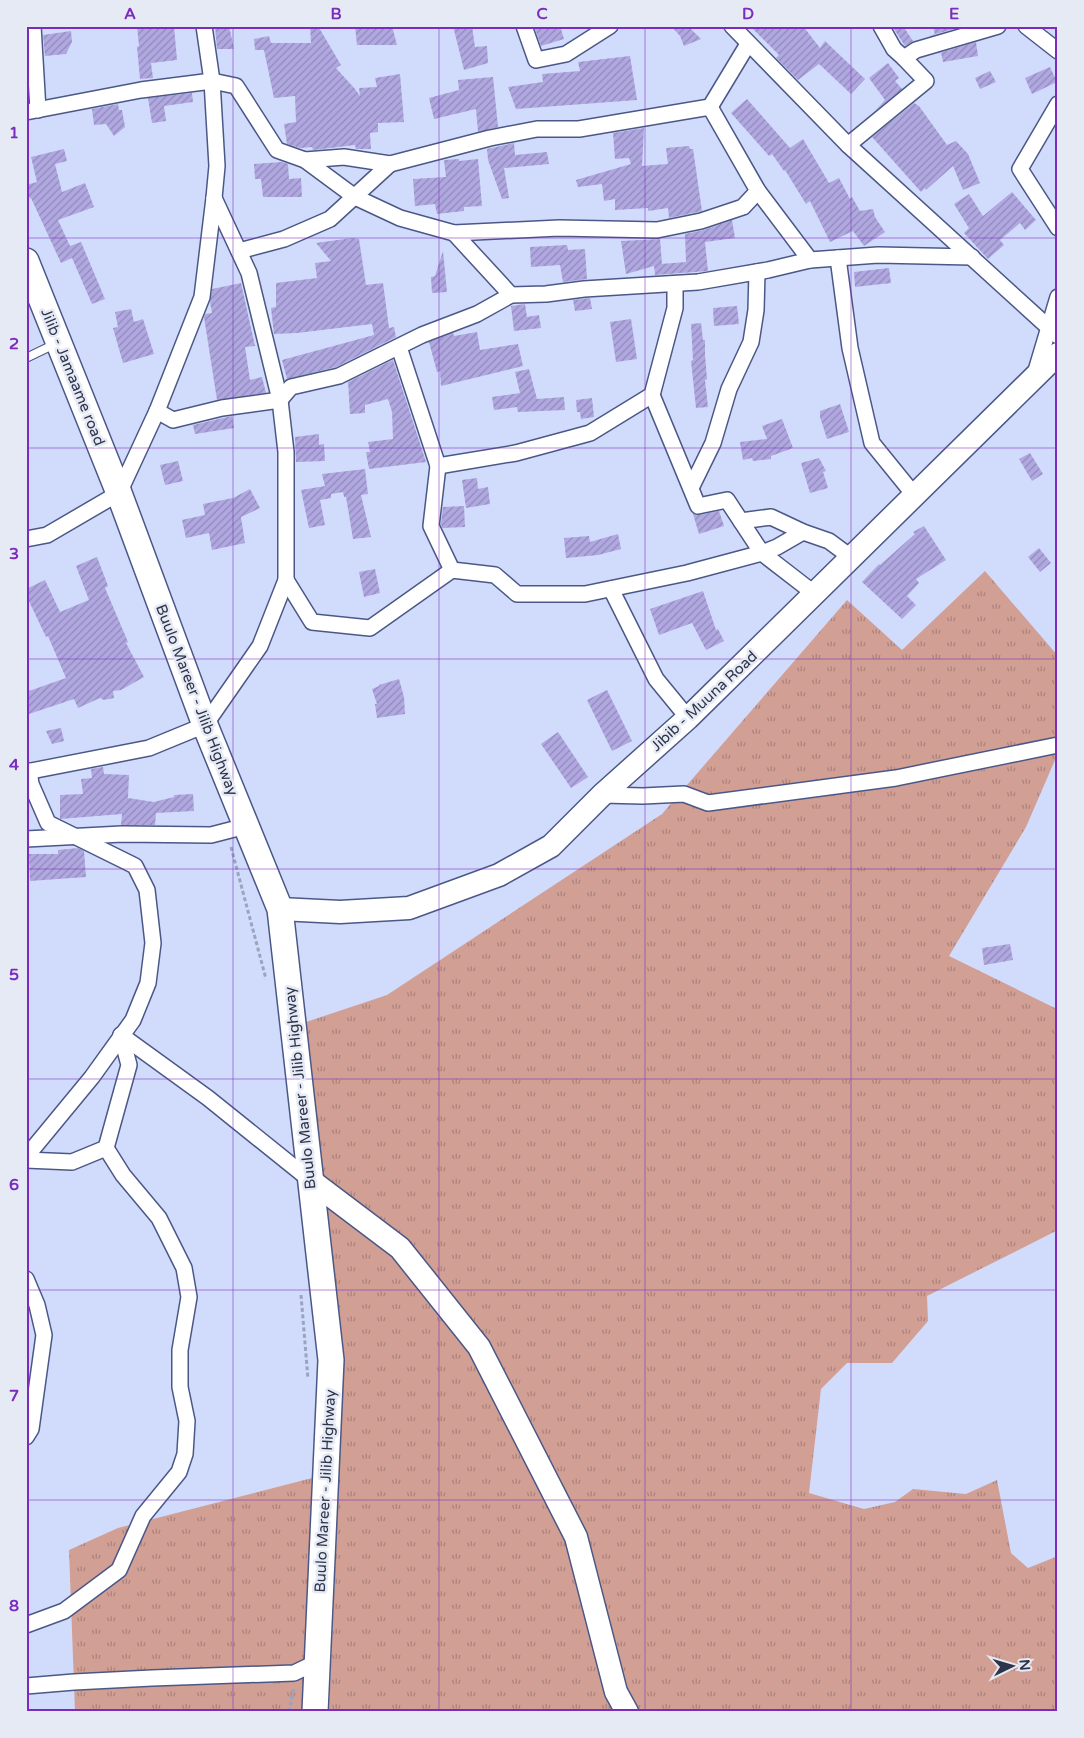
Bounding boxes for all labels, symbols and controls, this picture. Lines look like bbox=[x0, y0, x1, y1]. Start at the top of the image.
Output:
text: A bbox=[124, 4, 136, 24]
text: B bbox=[330, 4, 342, 24]
text: C bbox=[536, 4, 548, 24]
text: D bbox=[742, 4, 754, 24]
text: E bbox=[949, 4, 959, 24]
text: 1 bbox=[9, 123, 19, 143]
street label: Jilib - Jamaame road bbox=[37, 306, 109, 448]
text: 2 bbox=[9, 334, 19, 354]
text: 3 bbox=[9, 544, 19, 564]
street label: Buulo Mareer - Jilib Highway bbox=[152, 602, 242, 798]
street label: Jibib - Muuna Road bbox=[647, 647, 761, 755]
text: 4 bbox=[9, 755, 19, 775]
text: 5 bbox=[9, 965, 19, 985]
street label: Buulo Mareer - Jilib Highway bbox=[280, 986, 320, 1190]
text: 6 bbox=[9, 1175, 19, 1195]
text: 7 bbox=[9, 1386, 19, 1406]
street label: Buulo Mareer - Jilib Highway bbox=[311, 1389, 339, 1593]
text: 8 bbox=[9, 1596, 19, 1616]
north arrow bbox=[986, 1640, 1036, 1690]
text: N bbox=[1015, 1659, 1033, 1671]

